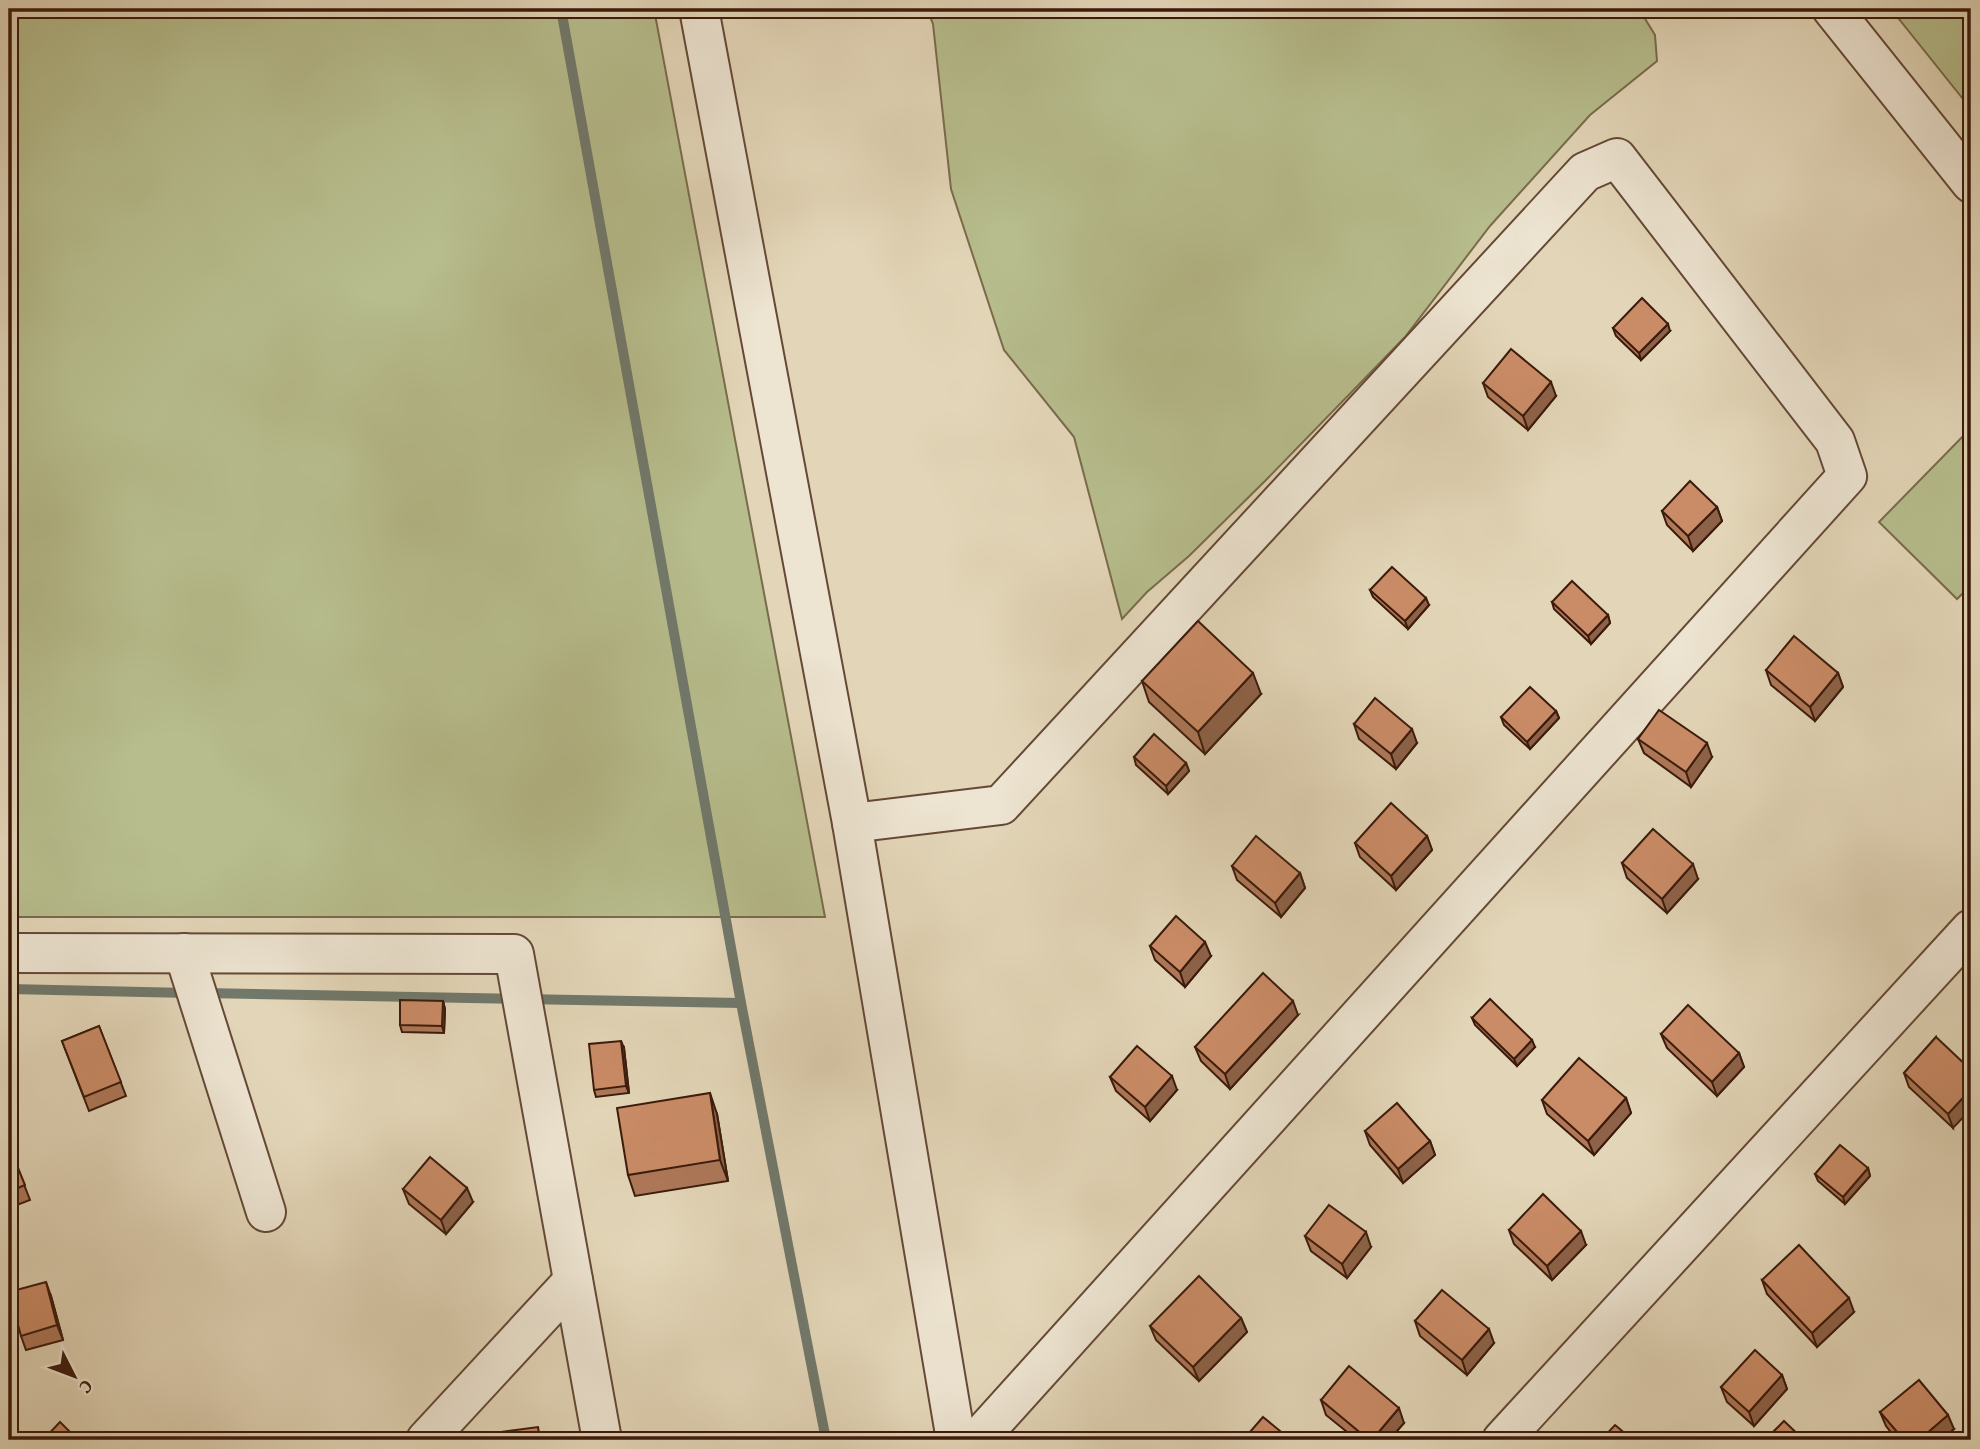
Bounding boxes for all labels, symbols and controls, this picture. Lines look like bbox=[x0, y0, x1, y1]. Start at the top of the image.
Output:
north arrow bbox=[38, 1340, 108, 1410]
text: С bbox=[72, 1374, 101, 1401]

